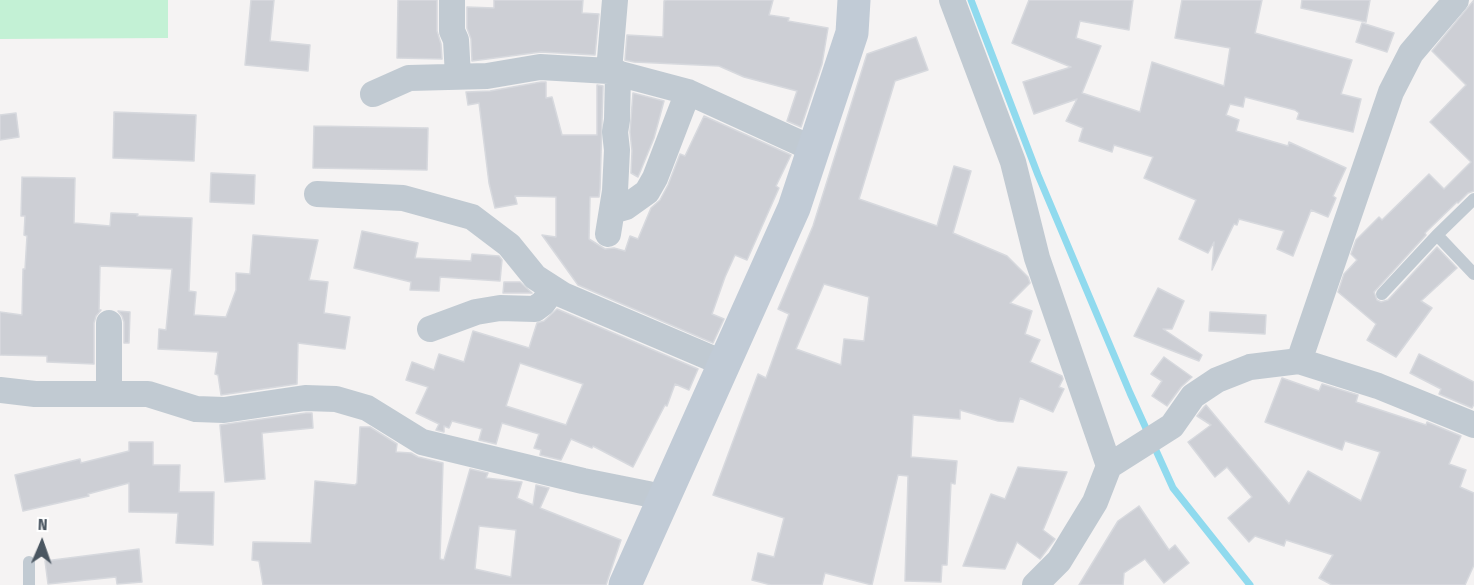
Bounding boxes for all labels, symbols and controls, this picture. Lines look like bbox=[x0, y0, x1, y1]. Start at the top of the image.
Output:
north arrow bbox=[12, 513, 72, 573]
text: N bbox=[38, 515, 48, 534]

